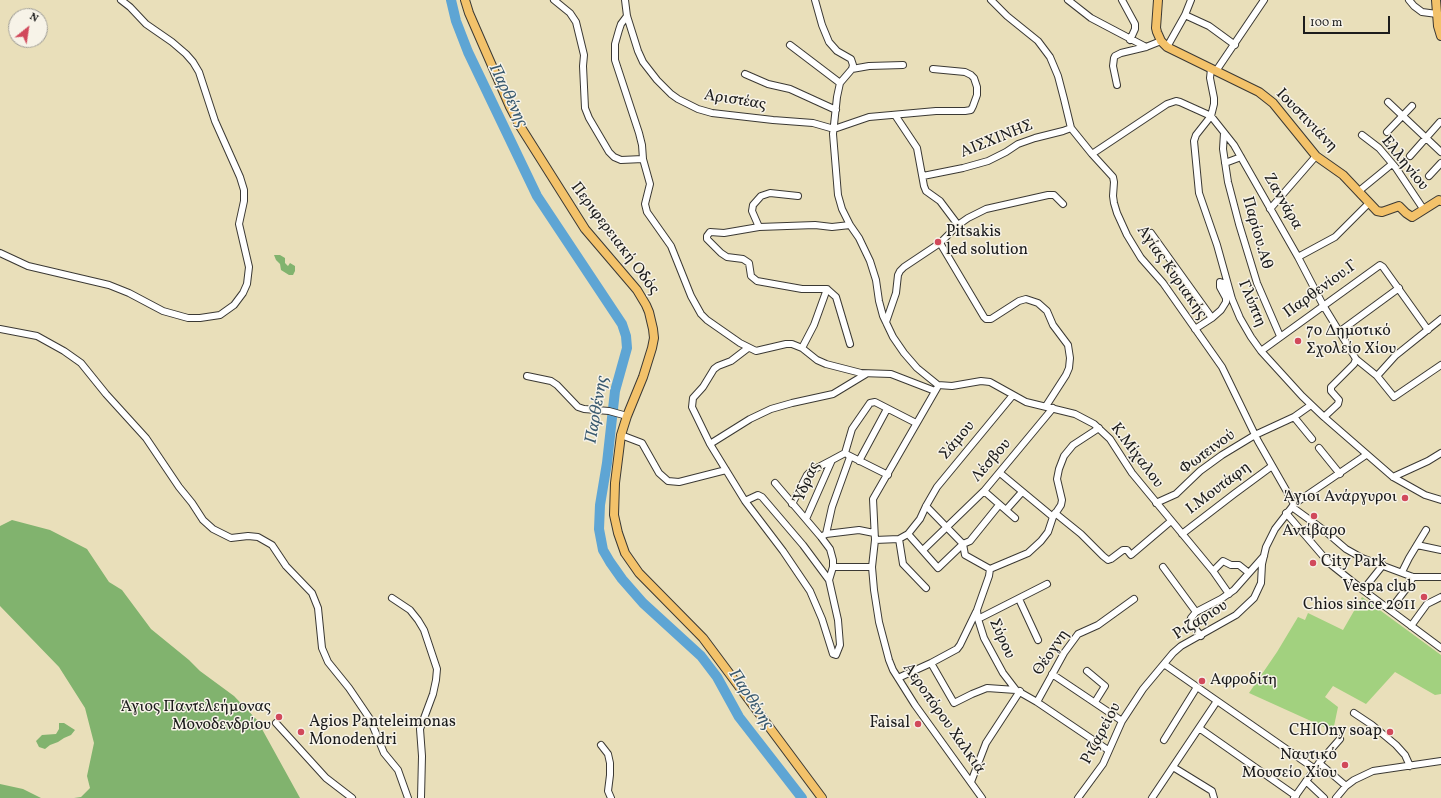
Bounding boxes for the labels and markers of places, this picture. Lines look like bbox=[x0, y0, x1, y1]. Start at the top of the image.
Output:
place label: Pitsakis led solution bbox=[946, 223, 1028, 261]
marker: Pitsakis led solution bbox=[933, 237, 943, 247]
place label: 7ο Δημοτικό Σχολείο Χίου bbox=[1306, 322, 1396, 360]
marker: 7ο Δημοτικό Σχολείο Χίου bbox=[1293, 336, 1303, 346]
place label: Άγιοι Ανάργυροι bbox=[1283, 488, 1397, 508]
marker: Άγιοι Ανάργυροι bbox=[1400, 493, 1410, 503]
marker: Αντίβαρο bbox=[1309, 511, 1319, 521]
place label: Αντίβαρο bbox=[1282, 522, 1346, 542]
place label: City Park bbox=[1321, 553, 1386, 573]
marker: City Park bbox=[1308, 558, 1318, 568]
place label: Vespa club Chios since 2011 bbox=[1303, 578, 1416, 616]
marker: Vespa club Chios since 2011 bbox=[1419, 592, 1429, 602]
place label: Αφροδίτη bbox=[1210, 671, 1277, 691]
marker: Αφροδίτη bbox=[1197, 676, 1207, 686]
place label: Άγιος Παντελεήμονας Μονοδενδρίου bbox=[121, 698, 271, 736]
marker: Άγιος Παντελεήμονας Μονοδενδρίου bbox=[274, 712, 284, 722]
place label: Agios Panteleimonas Monodendri bbox=[309, 713, 456, 751]
place label: Faisal bbox=[869, 714, 910, 734]
marker: Faisal bbox=[913, 719, 923, 729]
place label: CHIOny soap bbox=[1289, 722, 1382, 742]
marker: Agios Panteleimonas Monodendri bbox=[296, 727, 306, 737]
marker: CHIOny soap bbox=[1385, 727, 1395, 737]
place label: Ναυτικό Μουσείο Χίου bbox=[1242, 746, 1337, 784]
marker: Ναυτικό Μουσείο Χίου bbox=[1340, 760, 1350, 770]

